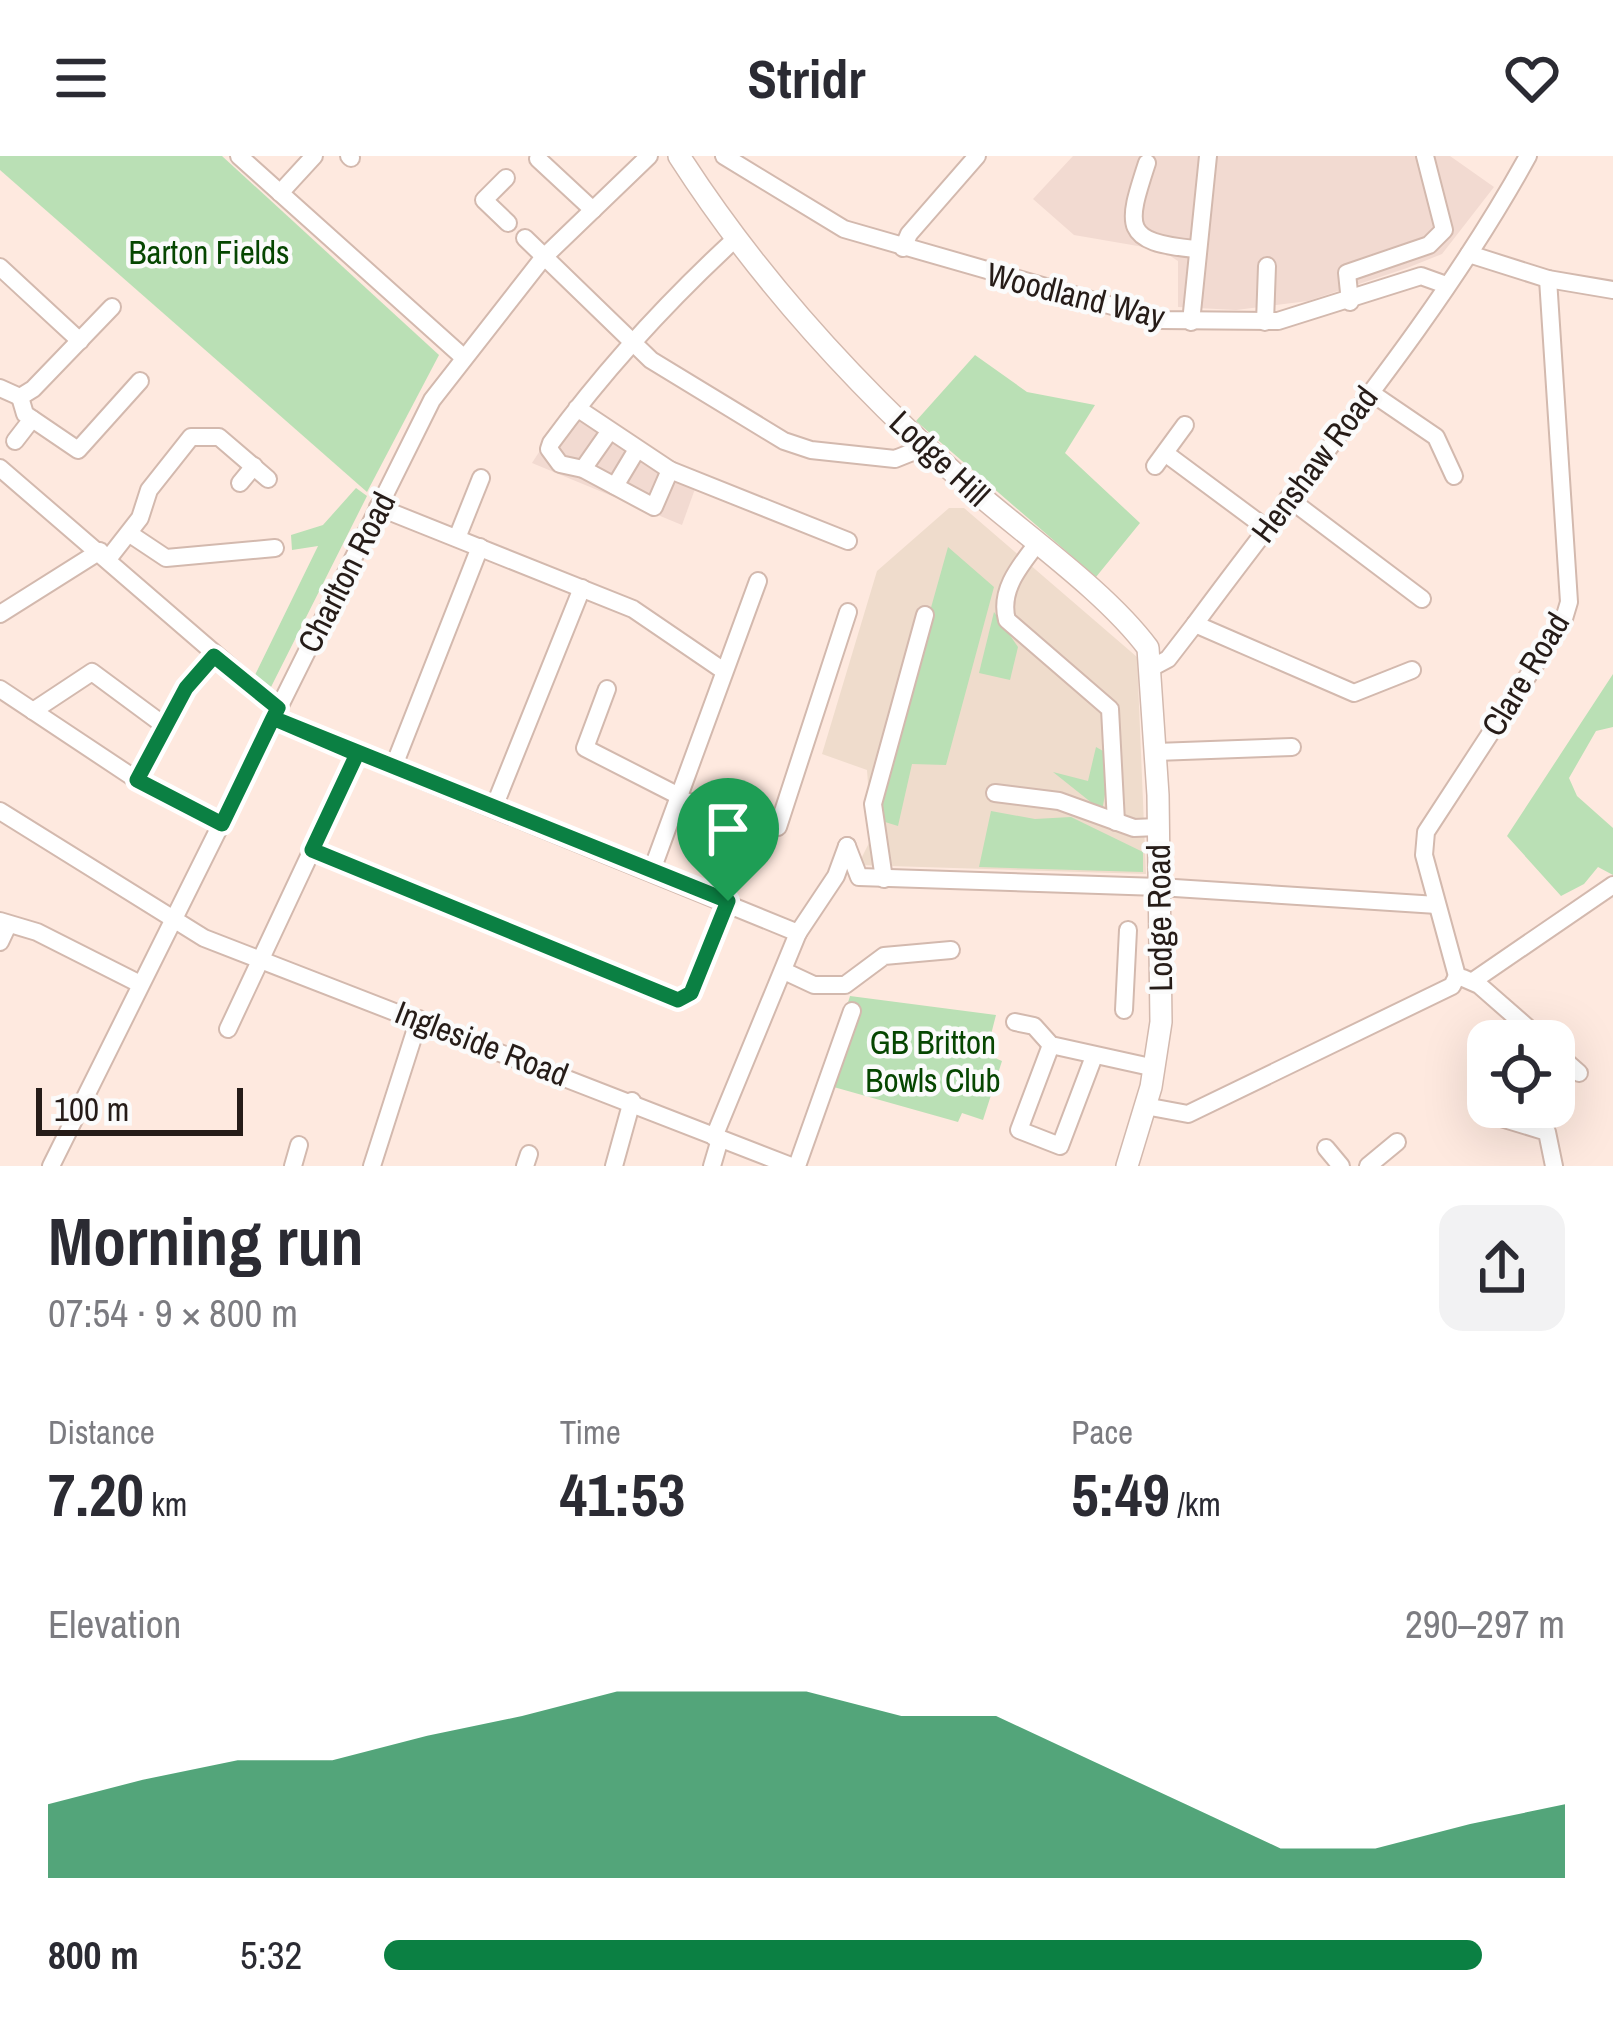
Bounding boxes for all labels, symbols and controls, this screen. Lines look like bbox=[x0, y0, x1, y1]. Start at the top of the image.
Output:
text: Stridr bbox=[747, 42, 866, 115]
icon: menu bbox=[48, 45, 114, 111]
icon: heart bbox=[1499, 45, 1565, 111]
park label: Barton Fields bbox=[129, 230, 289, 274]
street label: Woodland Way bbox=[982, 252, 1170, 338]
street label: Henshaw Road bbox=[1241, 377, 1387, 551]
street label: Lodge Hill bbox=[880, 400, 1000, 516]
street label: Charlton Road bbox=[287, 484, 405, 660]
street label: Clare Road bbox=[1471, 604, 1579, 744]
pin bbox=[677, 778, 779, 901]
icon: arrive bbox=[695, 796, 761, 862]
street label: Lodge Road bbox=[1136, 844, 1182, 992]
street label: Ingleside Road bbox=[389, 990, 575, 1096]
park label: GB Britton Bowls Club bbox=[865, 1020, 1001, 1102]
map controls bbox=[1467, 1020, 1575, 1128]
button: locate bbox=[1467, 1020, 1575, 1128]
scale bar bbox=[36, 1082, 243, 1135]
text: 100 m bbox=[54, 1087, 129, 1131]
text: Morning run bbox=[48, 1197, 364, 1286]
button: share bbox=[1439, 1205, 1565, 1331]
text: 07:54 · 9 × 800 m bbox=[48, 1287, 298, 1339]
text: Distance bbox=[48, 1410, 155, 1454]
text: Time bbox=[560, 1410, 621, 1454]
text: Pace bbox=[1071, 1410, 1133, 1454]
text: 7.20 bbox=[48, 1454, 144, 1535]
text: 41:53 bbox=[560, 1454, 685, 1535]
text: 5:49 bbox=[1071, 1454, 1170, 1535]
text: km bbox=[144, 1482, 187, 1526]
text: /km bbox=[1170, 1482, 1221, 1526]
text: Elevation bbox=[48, 1598, 181, 1650]
text: 290–297 m bbox=[1405, 1598, 1565, 1650]
text: 800 m bbox=[48, 1929, 139, 1981]
text: 5:32 bbox=[240, 1929, 302, 1981]

